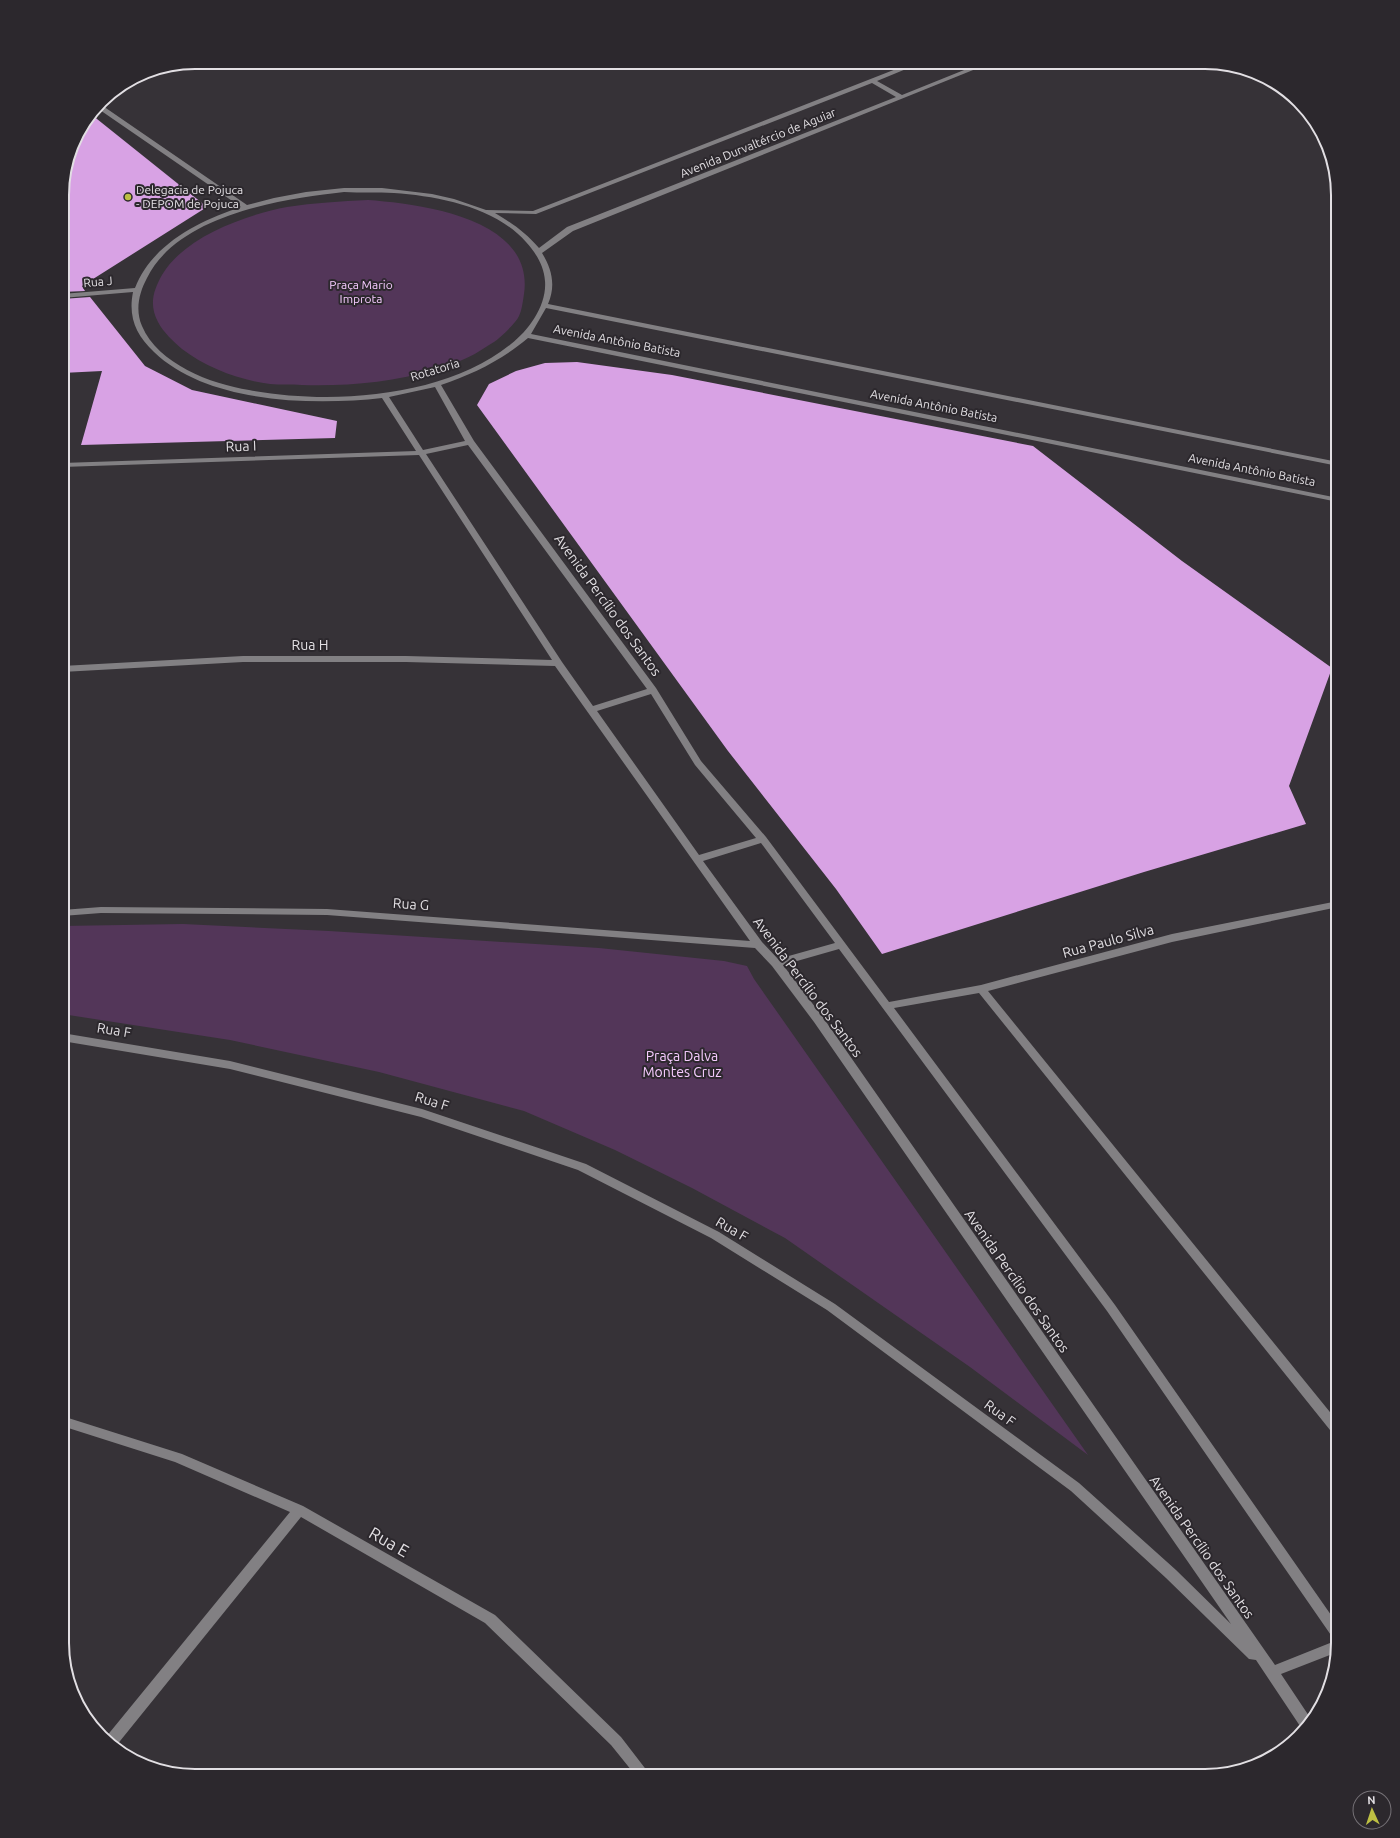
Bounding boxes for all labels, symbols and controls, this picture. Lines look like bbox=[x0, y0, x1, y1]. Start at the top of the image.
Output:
street label: Avenida Durvaltércio de Aguiar bbox=[678, 105, 838, 180]
place label: Delegacia de Pojuca - DEPOM de Pojuca bbox=[136, 183, 243, 210]
marker: Delegacia de Pojuca - DEPOM de Pojuca bbox=[123, 192, 133, 202]
street label: Rua J bbox=[83, 274, 113, 289]
park label: Praça Mario Improta bbox=[329, 278, 393, 305]
street label: Avenida Antônio Batista bbox=[552, 322, 682, 359]
street label: Rotatoria bbox=[409, 356, 461, 383]
street label: Avenida Antônio Batista bbox=[869, 387, 999, 424]
street label: Rua I bbox=[225, 437, 257, 455]
street label: Avenida Antônio Batista bbox=[1187, 451, 1317, 488]
street label: Avenida Percílio dos Santos bbox=[551, 531, 665, 679]
street label: Rua H bbox=[292, 637, 328, 653]
street label: Rua G bbox=[392, 895, 430, 913]
street label: Avenida Percílio dos Santos bbox=[750, 914, 866, 1060]
street label: Rua Paulo Silva bbox=[1061, 921, 1155, 961]
street label: Rua F bbox=[96, 1019, 132, 1041]
park label: Praça Dalva Montes Cruz bbox=[642, 1048, 722, 1080]
street label: Rua F bbox=[413, 1088, 451, 1114]
street label: Avenida Percílio dos Santos bbox=[961, 1206, 1073, 1356]
street label: Rua F bbox=[713, 1213, 751, 1245]
street label: Rua F bbox=[981, 1396, 1019, 1430]
street label: Avenida Percílio dos Santos bbox=[1146, 1472, 1258, 1622]
street label: Rua E bbox=[366, 1523, 412, 1560]
north arrow bbox=[1352, 1790, 1392, 1830]
text: N bbox=[1367, 1794, 1376, 1806]

